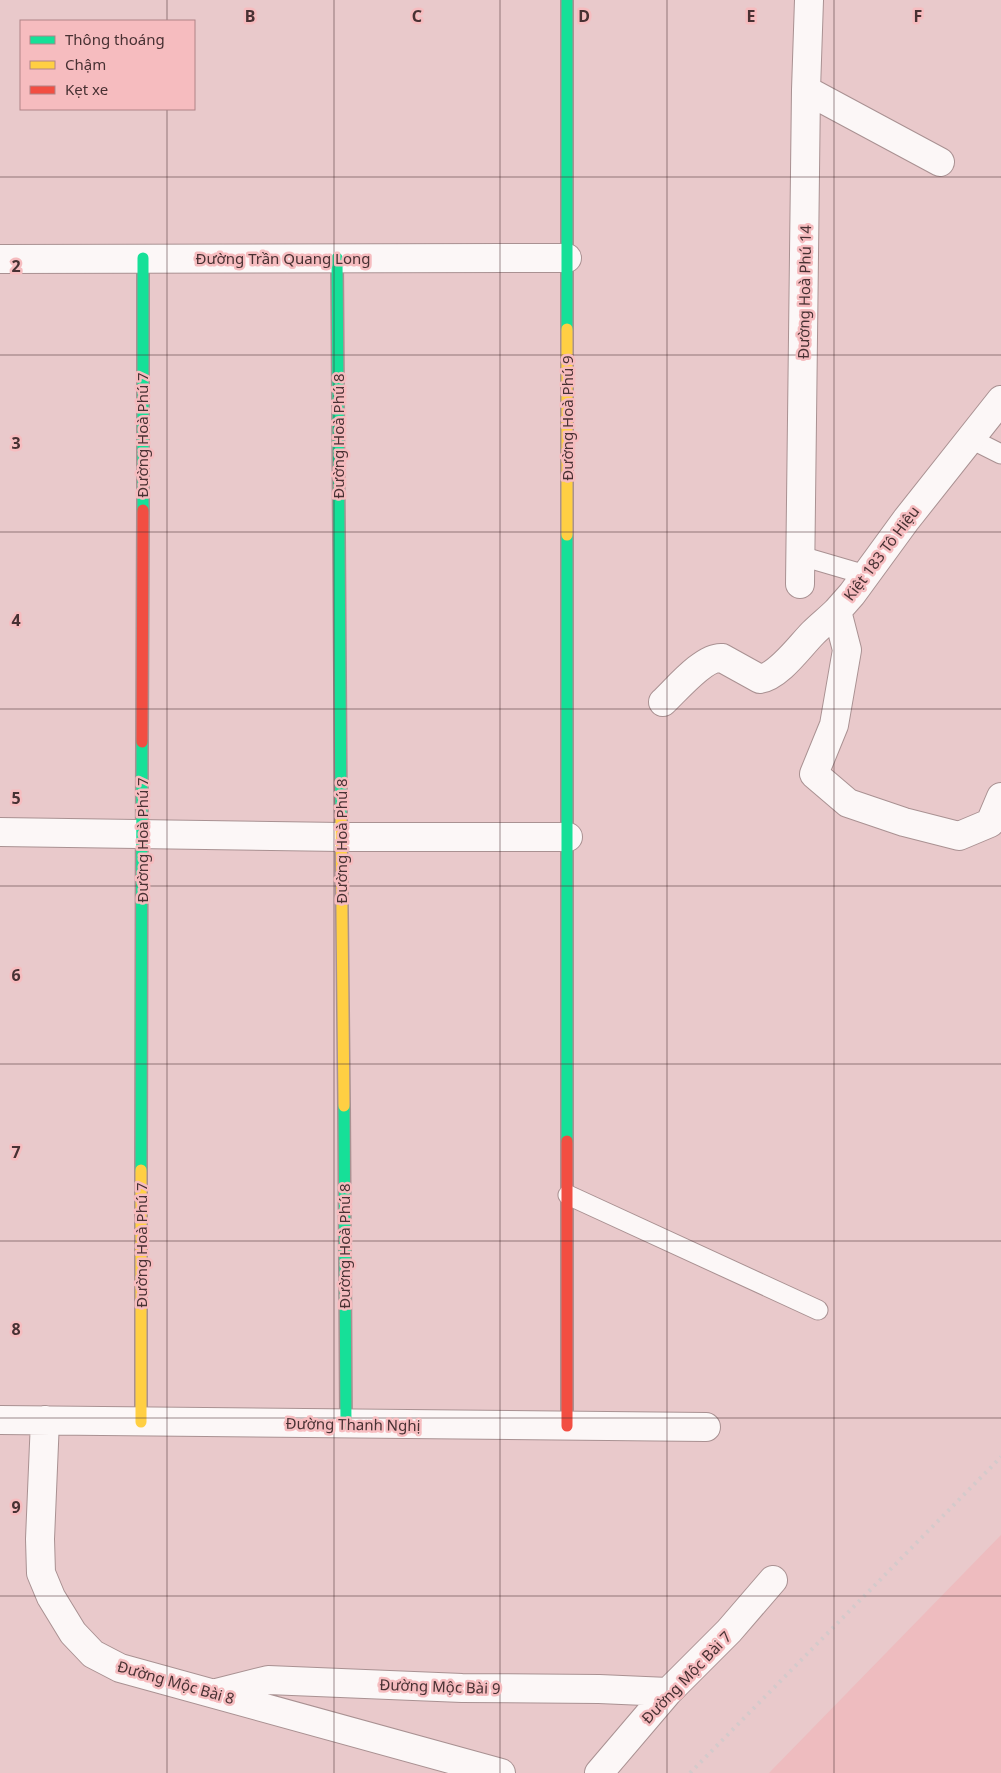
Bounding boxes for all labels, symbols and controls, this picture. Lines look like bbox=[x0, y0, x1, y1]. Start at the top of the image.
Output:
text: B bbox=[245, 5, 255, 27]
text: C bbox=[412, 5, 422, 27]
text: D bbox=[578, 5, 590, 27]
text: E bbox=[747, 5, 756, 27]
text: F bbox=[914, 5, 922, 27]
legend bbox=[20, 20, 195, 110]
text: Thông thoáng bbox=[65, 29, 165, 49]
text: Chậm bbox=[65, 54, 106, 74]
text: Kẹt xe bbox=[65, 79, 108, 99]
street label: Đường Hoà Phú 14 bbox=[793, 224, 815, 359]
street label: Đường Trần Quang Long bbox=[196, 248, 371, 268]
text: 2 bbox=[11, 255, 21, 277]
street label: Đường Hoà Phú 9 bbox=[557, 355, 577, 481]
street label: Đường Hoà Phú 7 bbox=[132, 372, 152, 498]
street label: Đường Hoà Phú 8 bbox=[328, 373, 348, 499]
text: 3 bbox=[11, 432, 21, 454]
street label: Kiệt 183 Tô Hiệu bbox=[839, 502, 923, 604]
text: 4 bbox=[11, 609, 21, 631]
street label: Đường Hoà Phú 7 bbox=[132, 777, 152, 903]
street label: Đường Hoà Phú 8 bbox=[331, 778, 351, 904]
text: 5 bbox=[11, 787, 21, 809]
text: 6 bbox=[11, 964, 21, 986]
text: 7 bbox=[11, 1141, 21, 1163]
street label: Đường Hoà Phú 7 bbox=[131, 1182, 151, 1308]
street label: Đường Hoà Phú 8 bbox=[334, 1183, 354, 1309]
text: 8 bbox=[11, 1318, 21, 1340]
street label: Đường Thanh Nghị bbox=[285, 1413, 421, 1435]
text: 9 bbox=[11, 1496, 21, 1518]
street label: Đường Mộc Bài 7 bbox=[637, 1627, 735, 1727]
street label: Đường Mộc Bài 8 bbox=[115, 1656, 237, 1708]
street label: Đường Mộc Bài 9 bbox=[379, 1674, 501, 1698]

